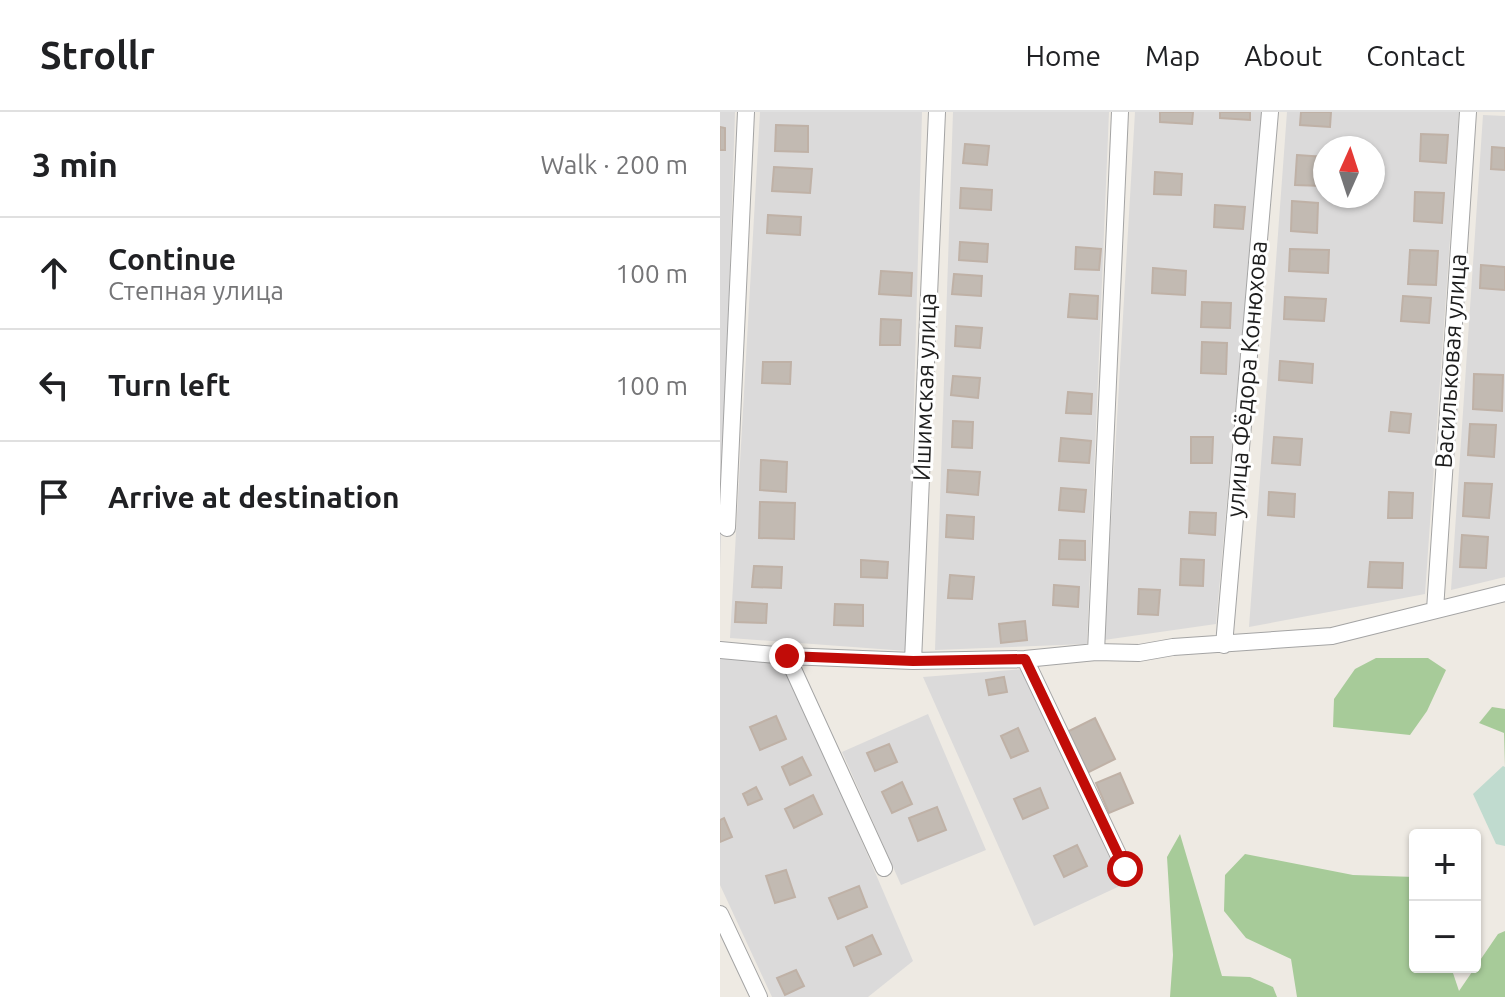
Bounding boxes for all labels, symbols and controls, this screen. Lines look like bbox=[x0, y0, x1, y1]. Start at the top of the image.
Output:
text: Strollr bbox=[40, 34, 155, 76]
text: Home bbox=[1026, 40, 1101, 71]
text: Map bbox=[1145, 40, 1200, 71]
text: About bbox=[1244, 40, 1322, 71]
text: Contact bbox=[1366, 40, 1465, 71]
north arrow bbox=[1313, 136, 1385, 208]
text: 3 min bbox=[32, 145, 118, 183]
text: Walk · 200 m bbox=[540, 150, 688, 179]
street label: улица Фёдора Конюхова bbox=[1221, 239, 1272, 518]
text: Continue bbox=[108, 242, 236, 276]
icon: ahead bbox=[32, 251, 76, 295]
street label: Васильковая улица bbox=[1430, 253, 1471, 469]
text: 100 m bbox=[616, 259, 688, 288]
text: Степная улица bbox=[108, 276, 284, 305]
street label: Ишимская улица bbox=[908, 292, 941, 481]
icon: left bbox=[32, 363, 76, 407]
text: Turn left bbox=[108, 368, 230, 402]
text: 100 m bbox=[616, 371, 688, 400]
icon: arrive bbox=[32, 475, 76, 519]
text: Arrive at destination bbox=[108, 480, 400, 514]
route end bbox=[769, 638, 805, 674]
map controls bbox=[1409, 829, 1481, 973]
button: + bbox=[1409, 829, 1481, 901]
route start bbox=[1107, 851, 1143, 887]
button: − bbox=[1409, 901, 1481, 973]

